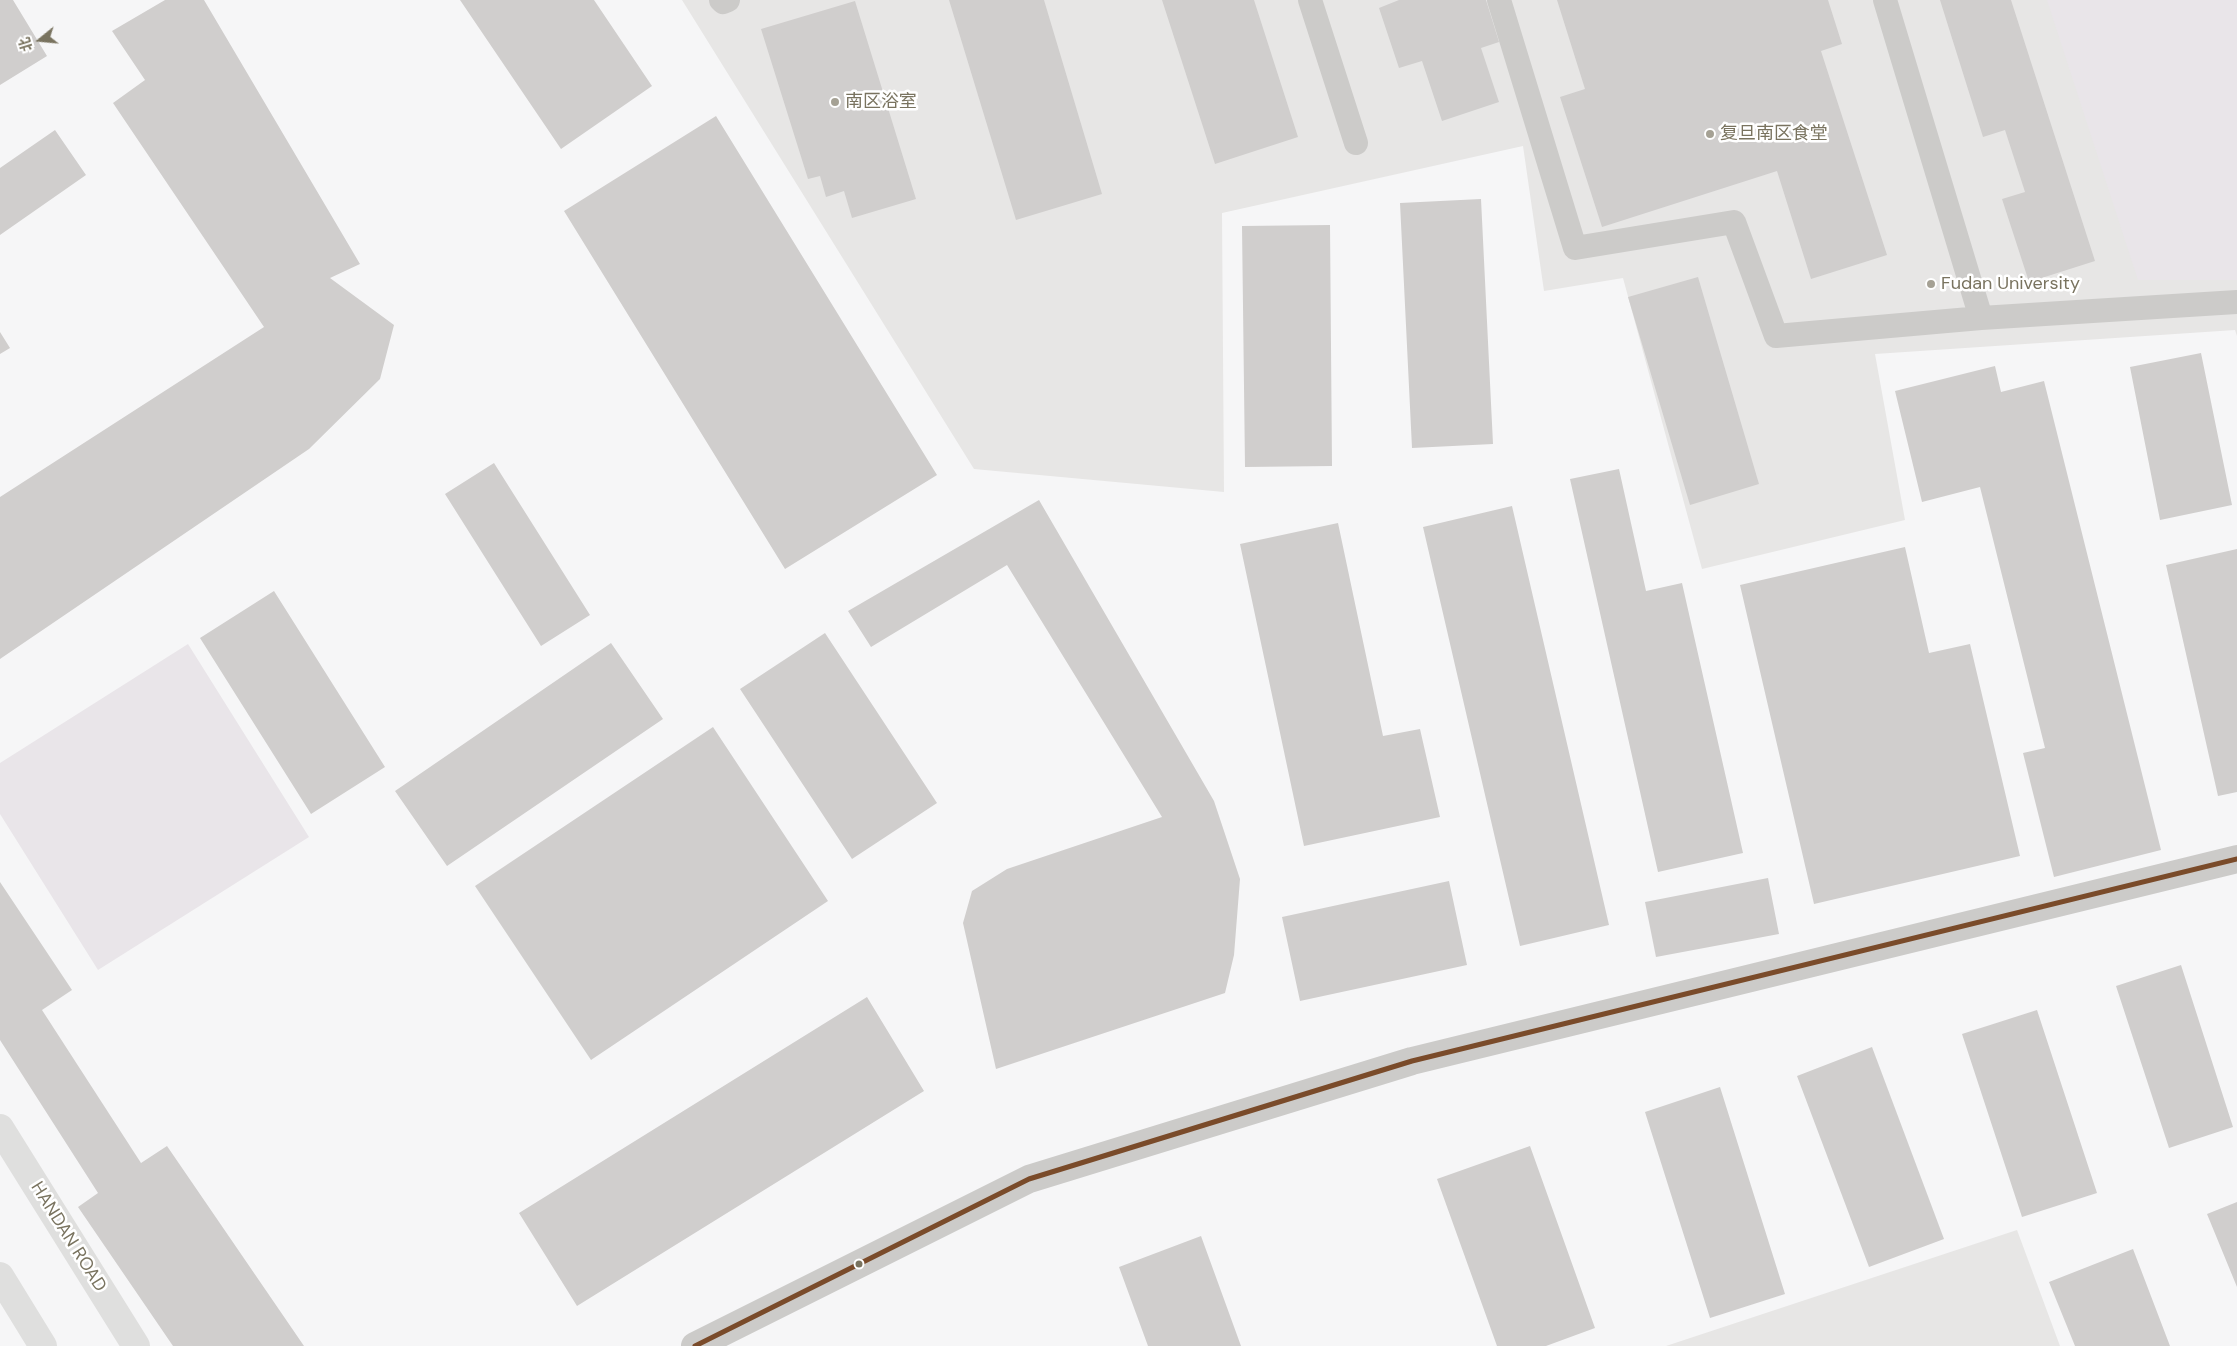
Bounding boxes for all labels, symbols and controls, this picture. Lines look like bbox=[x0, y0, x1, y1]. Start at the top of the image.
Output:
north arrow bbox=[15, 15, 65, 65]
text: 北 bbox=[15, 35, 36, 54]
place label: 南区浴室 bbox=[845, 91, 917, 113]
marker: 南区浴室 bbox=[829, 96, 841, 108]
place label: 复旦南区食堂 bbox=[1720, 123, 1828, 145]
marker: 复旦南区食堂 bbox=[1704, 128, 1716, 140]
place label: Fudan University bbox=[1941, 273, 2080, 295]
marker: Fudan University bbox=[1925, 278, 1937, 290]
street label: HANDAN ROAD bbox=[26, 1178, 110, 1296]
unlabelled marker bbox=[854, 1259, 864, 1269]

